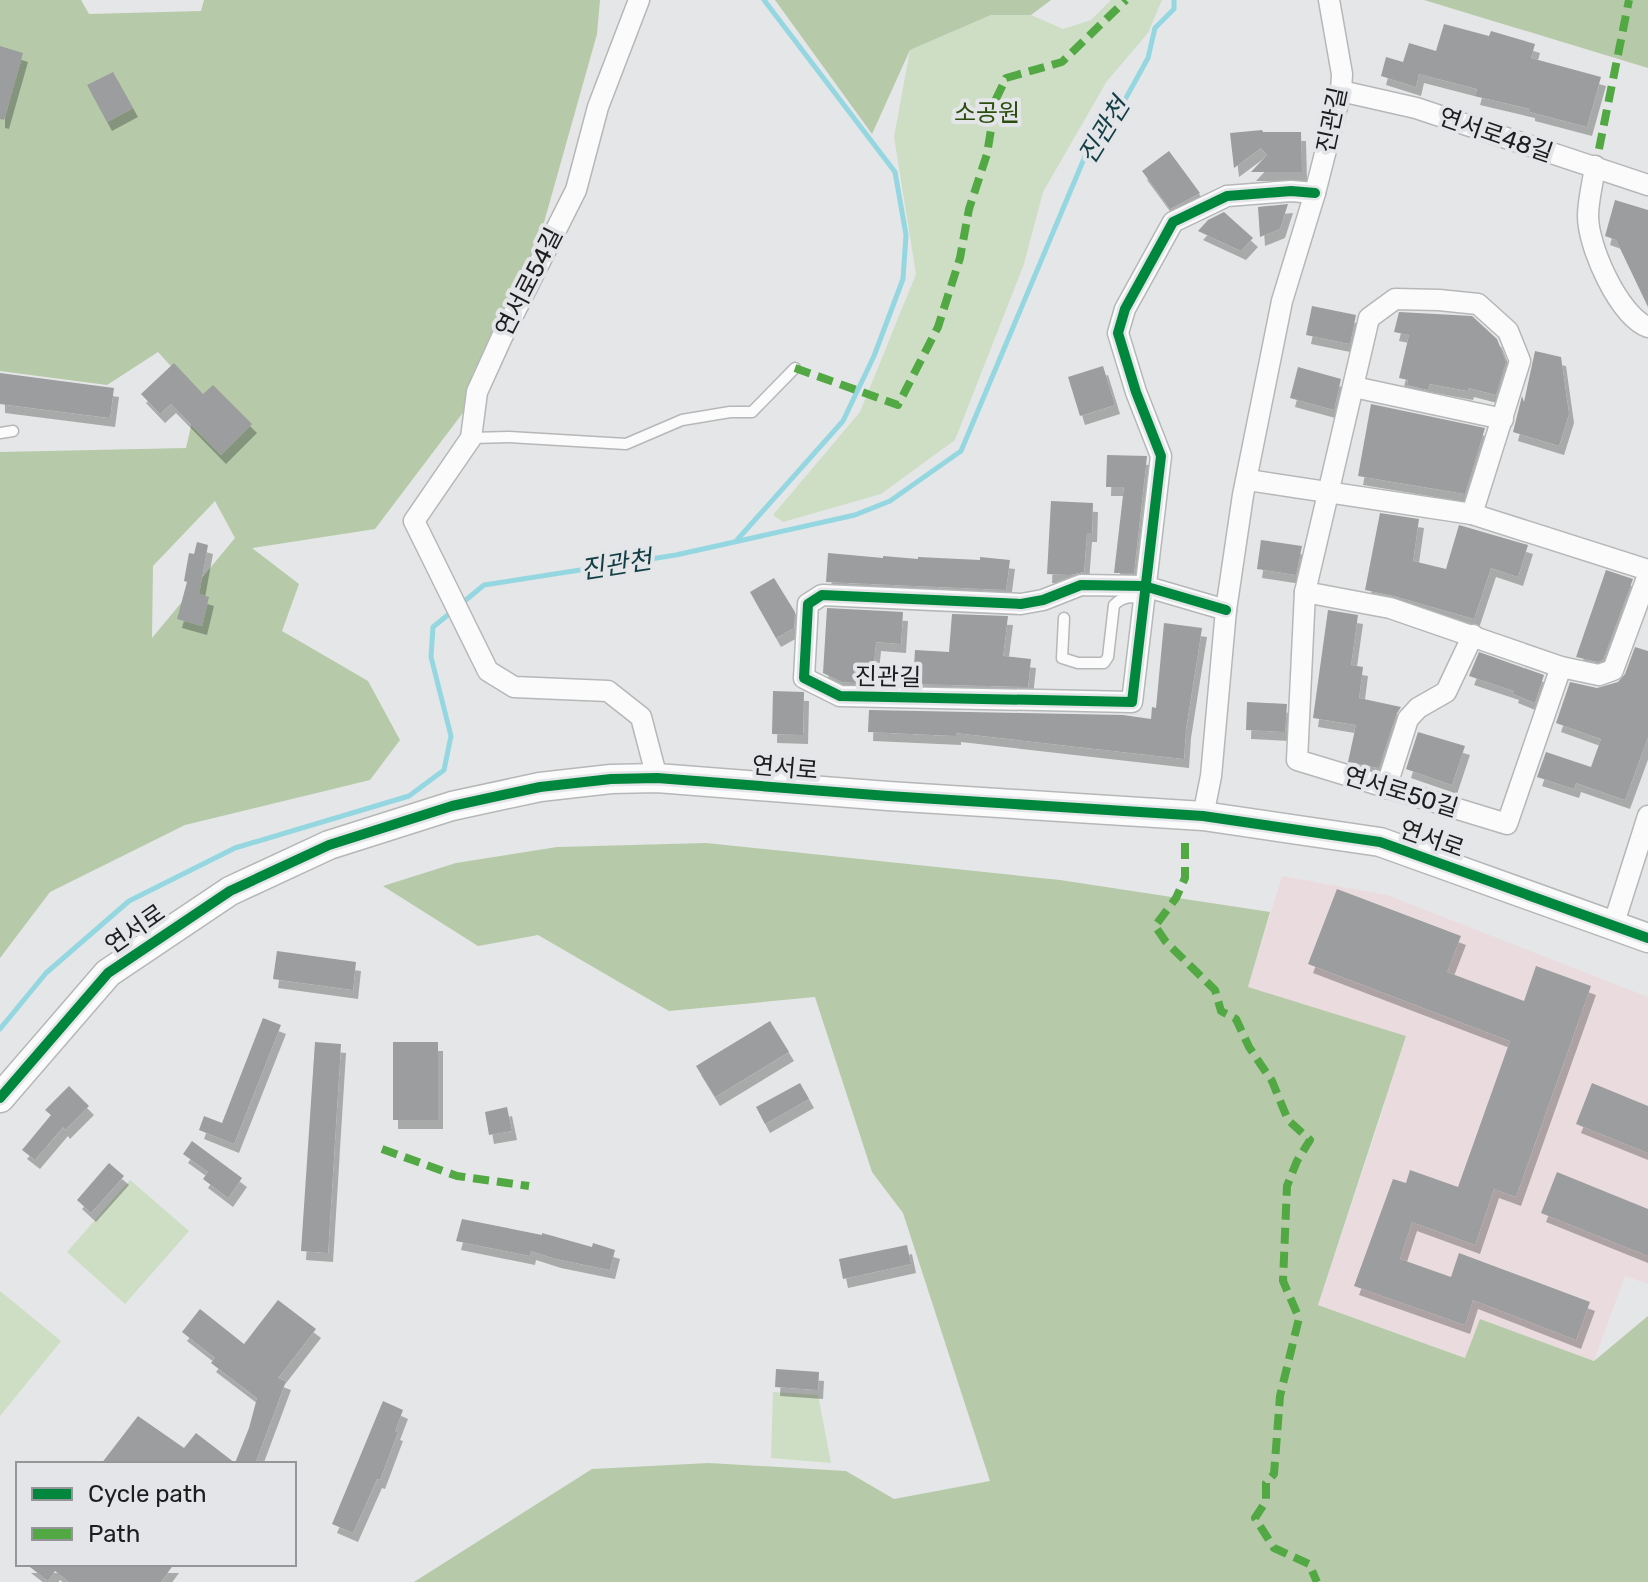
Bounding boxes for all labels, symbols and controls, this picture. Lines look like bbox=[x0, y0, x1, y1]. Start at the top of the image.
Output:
street label: 진관길 bbox=[1311, 85, 1353, 155]
water label: 진관천 bbox=[1072, 90, 1138, 170]
park label: 소공원 bbox=[954, 99, 1020, 127]
street label: 연서로48길 bbox=[1435, 102, 1557, 168]
street label: 연서로54길 bbox=[490, 223, 568, 341]
water label: 진관천 bbox=[578, 544, 657, 586]
street label: 진관길 bbox=[855, 662, 921, 692]
street label: 연서로 bbox=[751, 751, 819, 785]
street label: 연서로50길 bbox=[1341, 761, 1461, 823]
street label: 연서로 bbox=[1396, 815, 1468, 863]
street label: 연서로 bbox=[100, 899, 170, 959]
legend bbox=[16, 1462, 296, 1566]
text: Cycle path bbox=[88, 1480, 207, 1508]
text: Path bbox=[88, 1520, 140, 1548]

